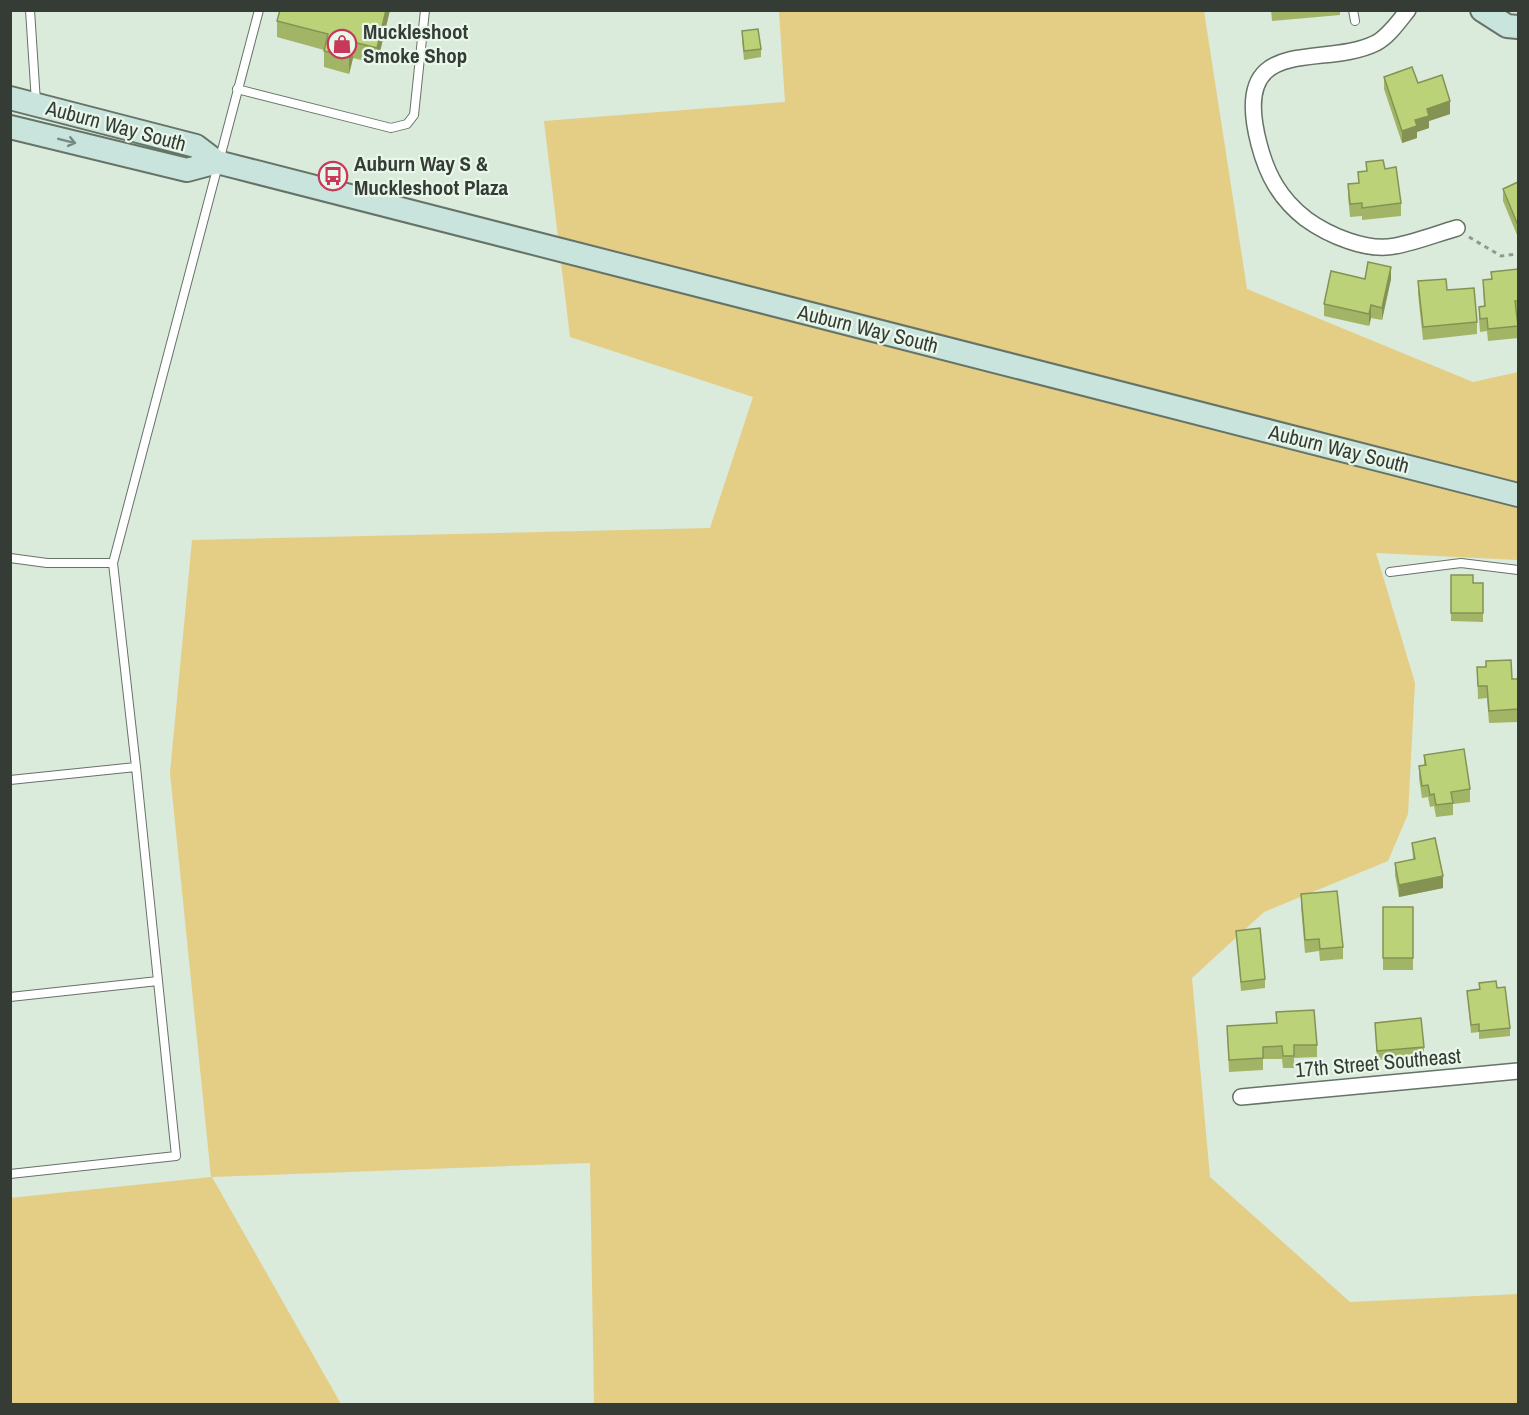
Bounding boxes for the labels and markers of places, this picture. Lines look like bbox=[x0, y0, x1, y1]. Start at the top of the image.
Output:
place label: Muckleshoot Smoke Shop bbox=[363, 17, 469, 70]
shop icon: Muckleshoot Smoke Shop bbox=[326, 28, 358, 60]
place label: Auburn Way S & Muckleshoot Plaza bbox=[354, 149, 509, 202]
bus stop icon: Auburn Way S & Muckleshoot Plaza bbox=[317, 160, 349, 192]

